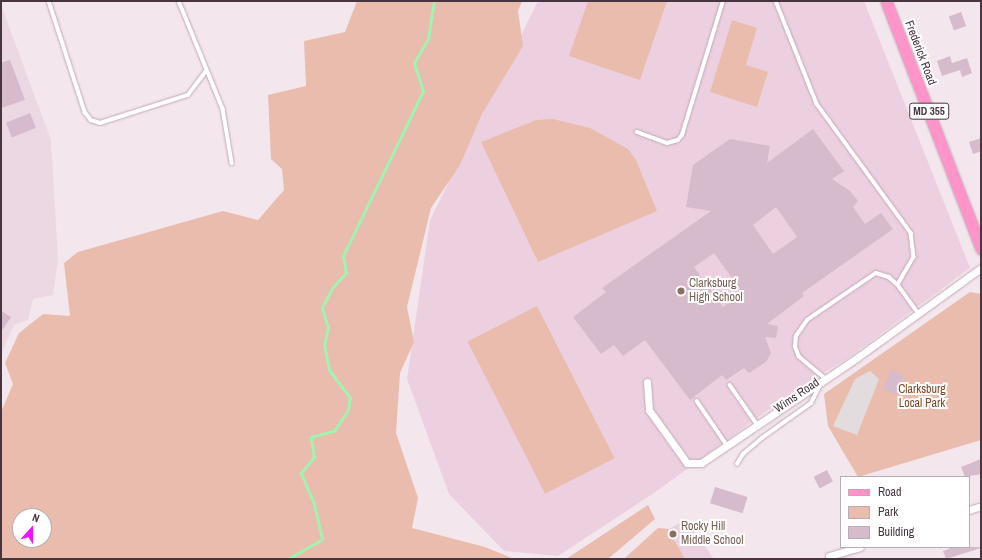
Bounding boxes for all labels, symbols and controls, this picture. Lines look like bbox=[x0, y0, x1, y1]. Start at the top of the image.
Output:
street label: Frederick Road bbox=[901, 19, 939, 87]
road number: MD 355 bbox=[909, 102, 949, 120]
place label: Clarksburg High School bbox=[689, 277, 743, 305]
marker: Clarksburg High School bbox=[676, 286, 686, 296]
street label: Wims Road bbox=[772, 376, 822, 416]
park label: Clarksburg Local Park bbox=[898, 383, 946, 411]
legend bbox=[840, 476, 970, 548]
text: Road bbox=[878, 484, 902, 500]
text: Park bbox=[878, 504, 898, 520]
north arrow bbox=[12, 508, 52, 548]
text: N bbox=[30, 510, 41, 525]
place label: Rocky Hill Middle School bbox=[681, 520, 743, 548]
text: Building bbox=[878, 524, 914, 540]
marker: Rocky Hill Middle School bbox=[668, 529, 678, 539]

